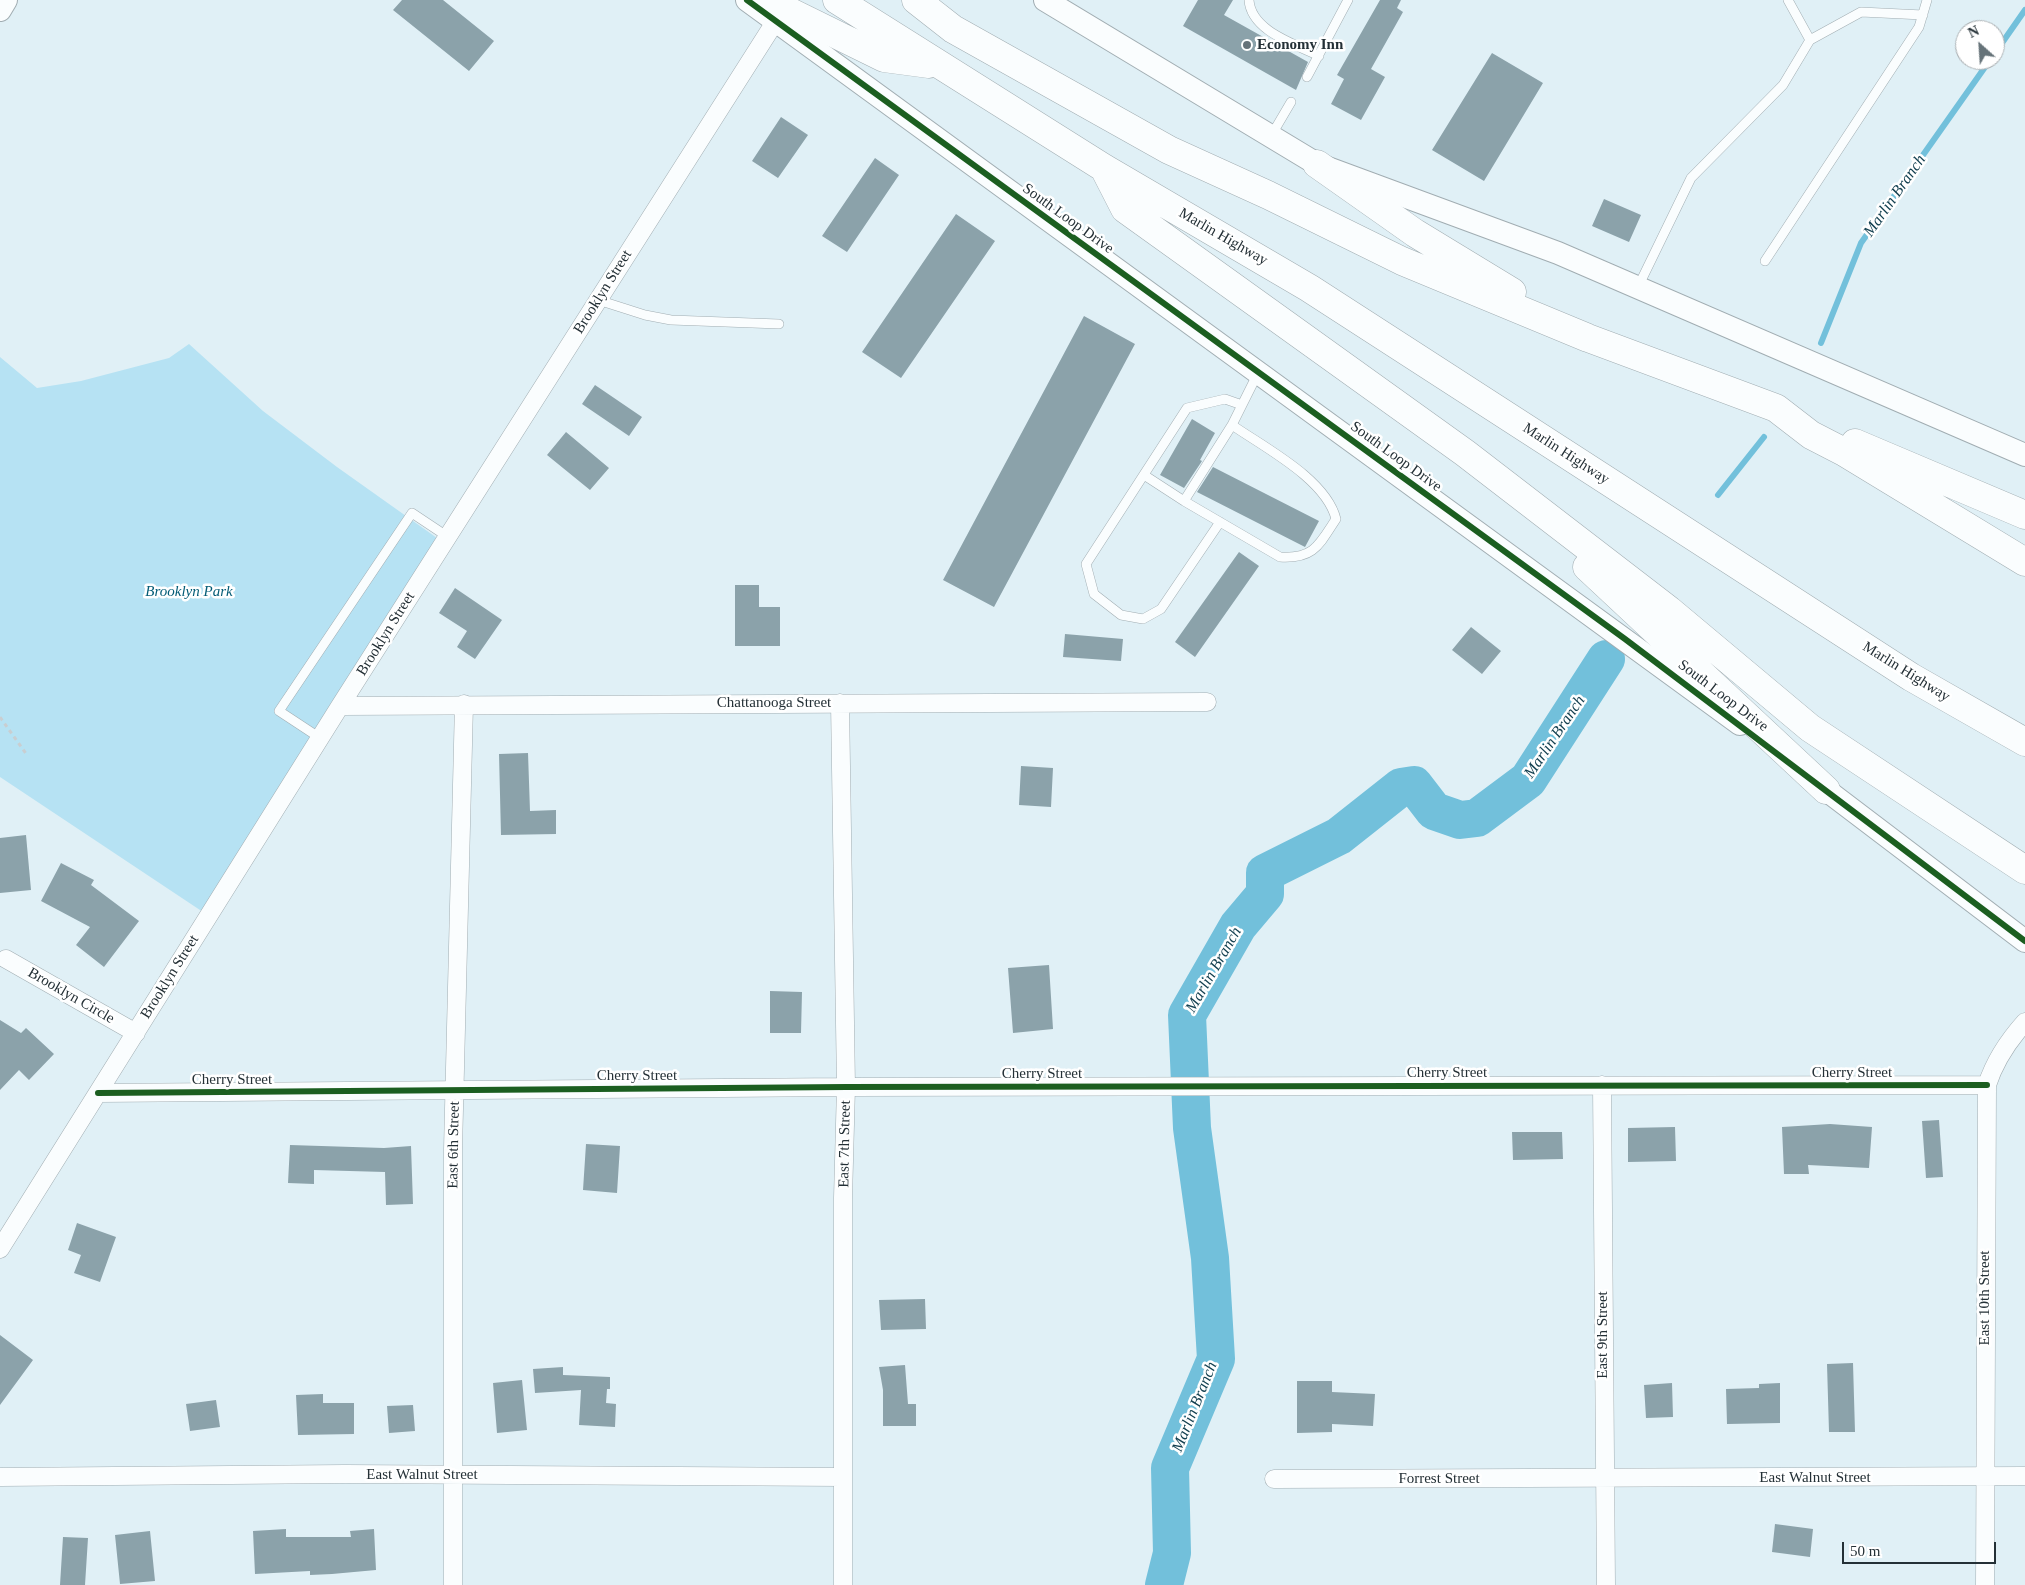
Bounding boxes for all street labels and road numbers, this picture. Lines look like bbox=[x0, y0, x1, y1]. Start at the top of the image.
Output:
street label: South Loop Drive bbox=[1019, 180, 1117, 258]
street label: Marlin Highway bbox=[1175, 204, 1271, 270]
street label: Brooklyn Street bbox=[570, 247, 636, 337]
street label: South Loop Drive bbox=[1347, 418, 1445, 496]
street label: Marlin Highway bbox=[1519, 419, 1613, 489]
street label: Brooklyn Street bbox=[353, 589, 419, 679]
street label: Marlin Highway bbox=[1859, 638, 1953, 706]
street label: South Loop Drive bbox=[1674, 656, 1772, 736]
street label: Chattanooga Street bbox=[717, 694, 831, 712]
street label: Brooklyn Street bbox=[137, 932, 203, 1022]
street label: Brooklyn Circle bbox=[24, 964, 118, 1028]
street label: Cherry Street bbox=[1407, 1064, 1487, 1082]
street label: Cherry Street bbox=[1812, 1064, 1892, 1082]
street label: Cherry Street bbox=[1002, 1065, 1082, 1083]
street label: Cherry Street bbox=[597, 1067, 677, 1085]
street label: Cherry Street bbox=[192, 1071, 272, 1089]
street label: East 7th Street bbox=[835, 1100, 855, 1188]
street label: East 6th Street bbox=[444, 1101, 464, 1189]
street label: East 10th Street bbox=[1976, 1251, 1994, 1345]
street label: East 9th Street bbox=[1594, 1291, 1612, 1379]
street label: East Walnut Street bbox=[366, 1466, 478, 1484]
street label: East Walnut Street bbox=[1759, 1469, 1871, 1487]
street label: Forrest Street bbox=[1398, 1470, 1480, 1488]

